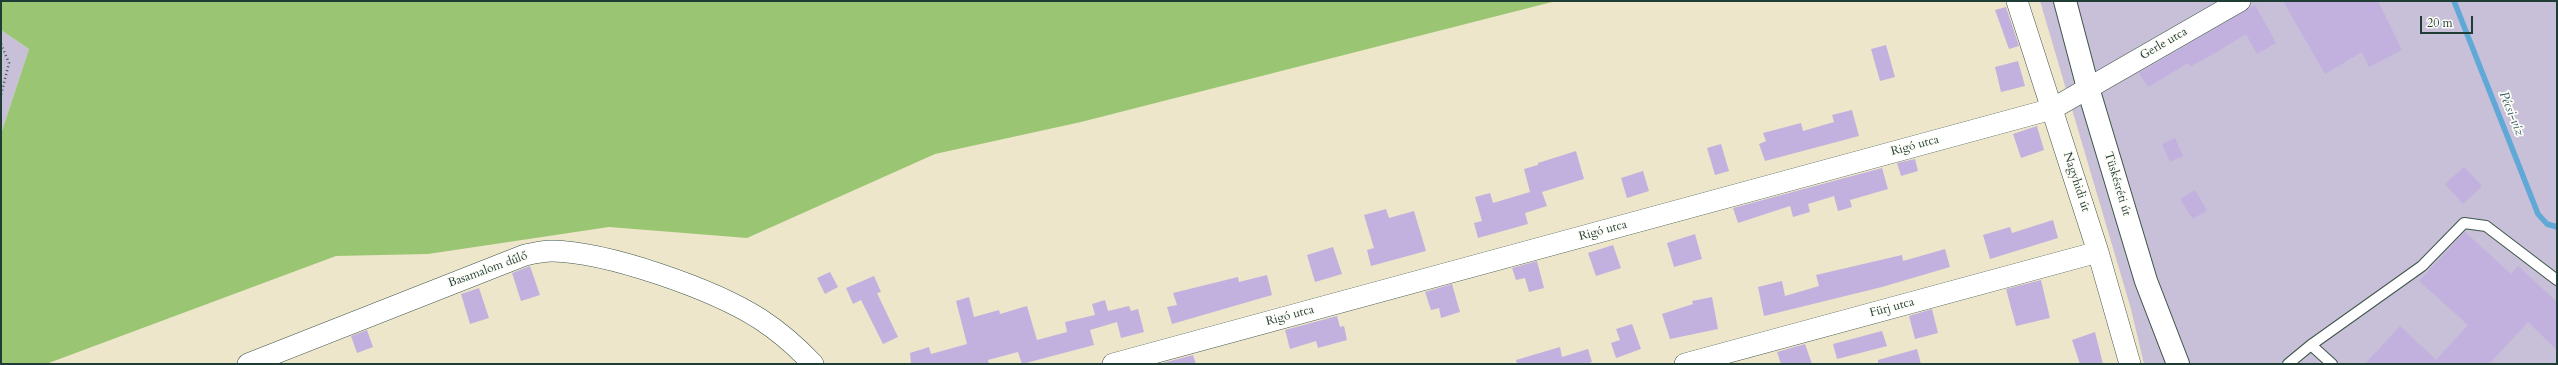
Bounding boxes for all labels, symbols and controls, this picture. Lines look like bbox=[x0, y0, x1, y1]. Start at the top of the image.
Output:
scale bar bbox=[2422, 8, 2475, 34]
text: 20 m bbox=[2427, 15, 2453, 31]
street label: Gerle utca bbox=[2138, 25, 2190, 63]
water label: Pécsi-víz bbox=[2495, 90, 2527, 138]
street label: Rigó utca bbox=[1889, 133, 1941, 159]
street label: Nagyhidi út bbox=[2060, 150, 2092, 214]
street label: Tüskésréti út bbox=[2100, 150, 2134, 218]
street label: Rigó utca bbox=[1577, 218, 1629, 244]
street label: Basamalom dűlő bbox=[446, 249, 530, 291]
street label: Fürj utca bbox=[1868, 295, 1916, 321]
street label: Rigó utca bbox=[1264, 303, 1316, 329]

